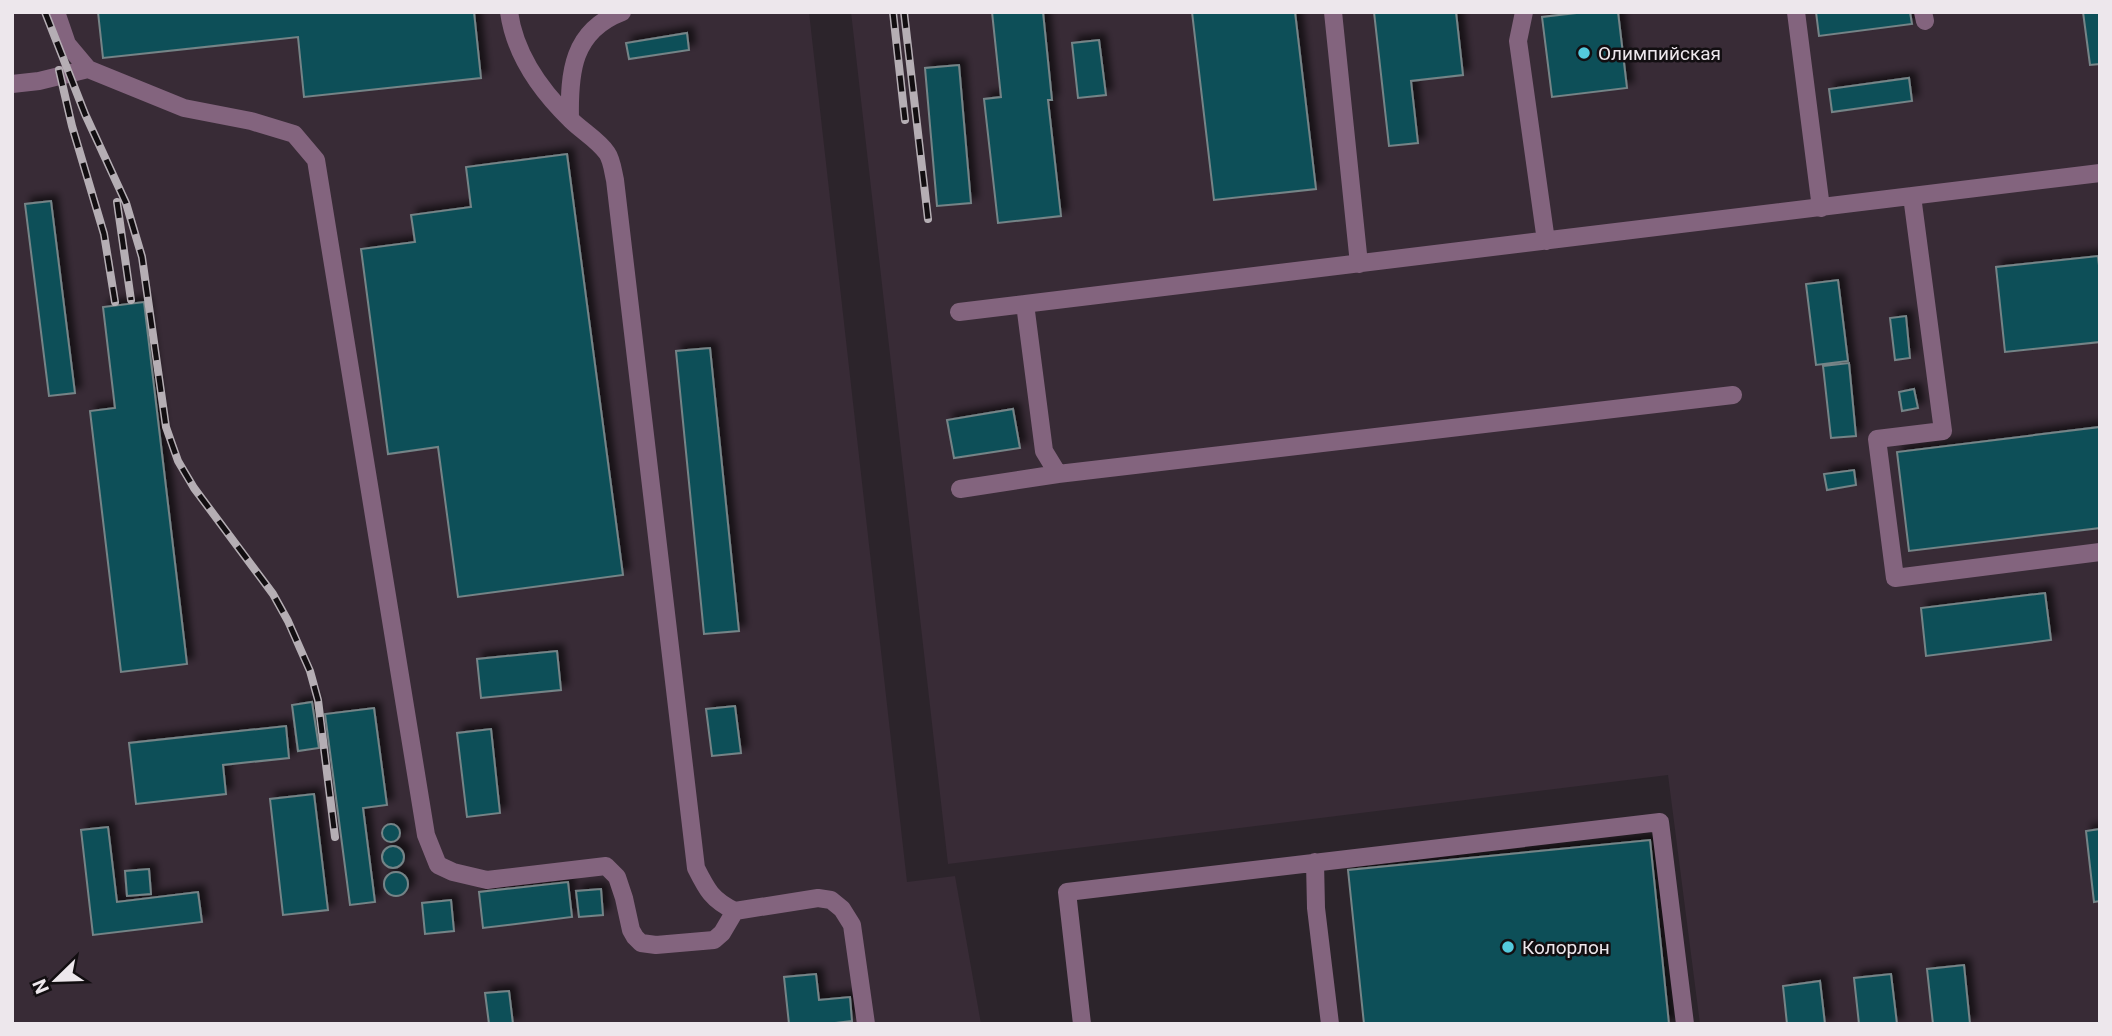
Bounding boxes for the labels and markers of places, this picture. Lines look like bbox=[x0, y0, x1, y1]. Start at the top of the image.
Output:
place label: Олимпийская bbox=[1598, 42, 1721, 65]
marker: Олимпийская bbox=[1576, 45, 1592, 61]
place label: Колорлон bbox=[1522, 936, 1610, 959]
marker: Колорлон bbox=[1500, 939, 1516, 955]

